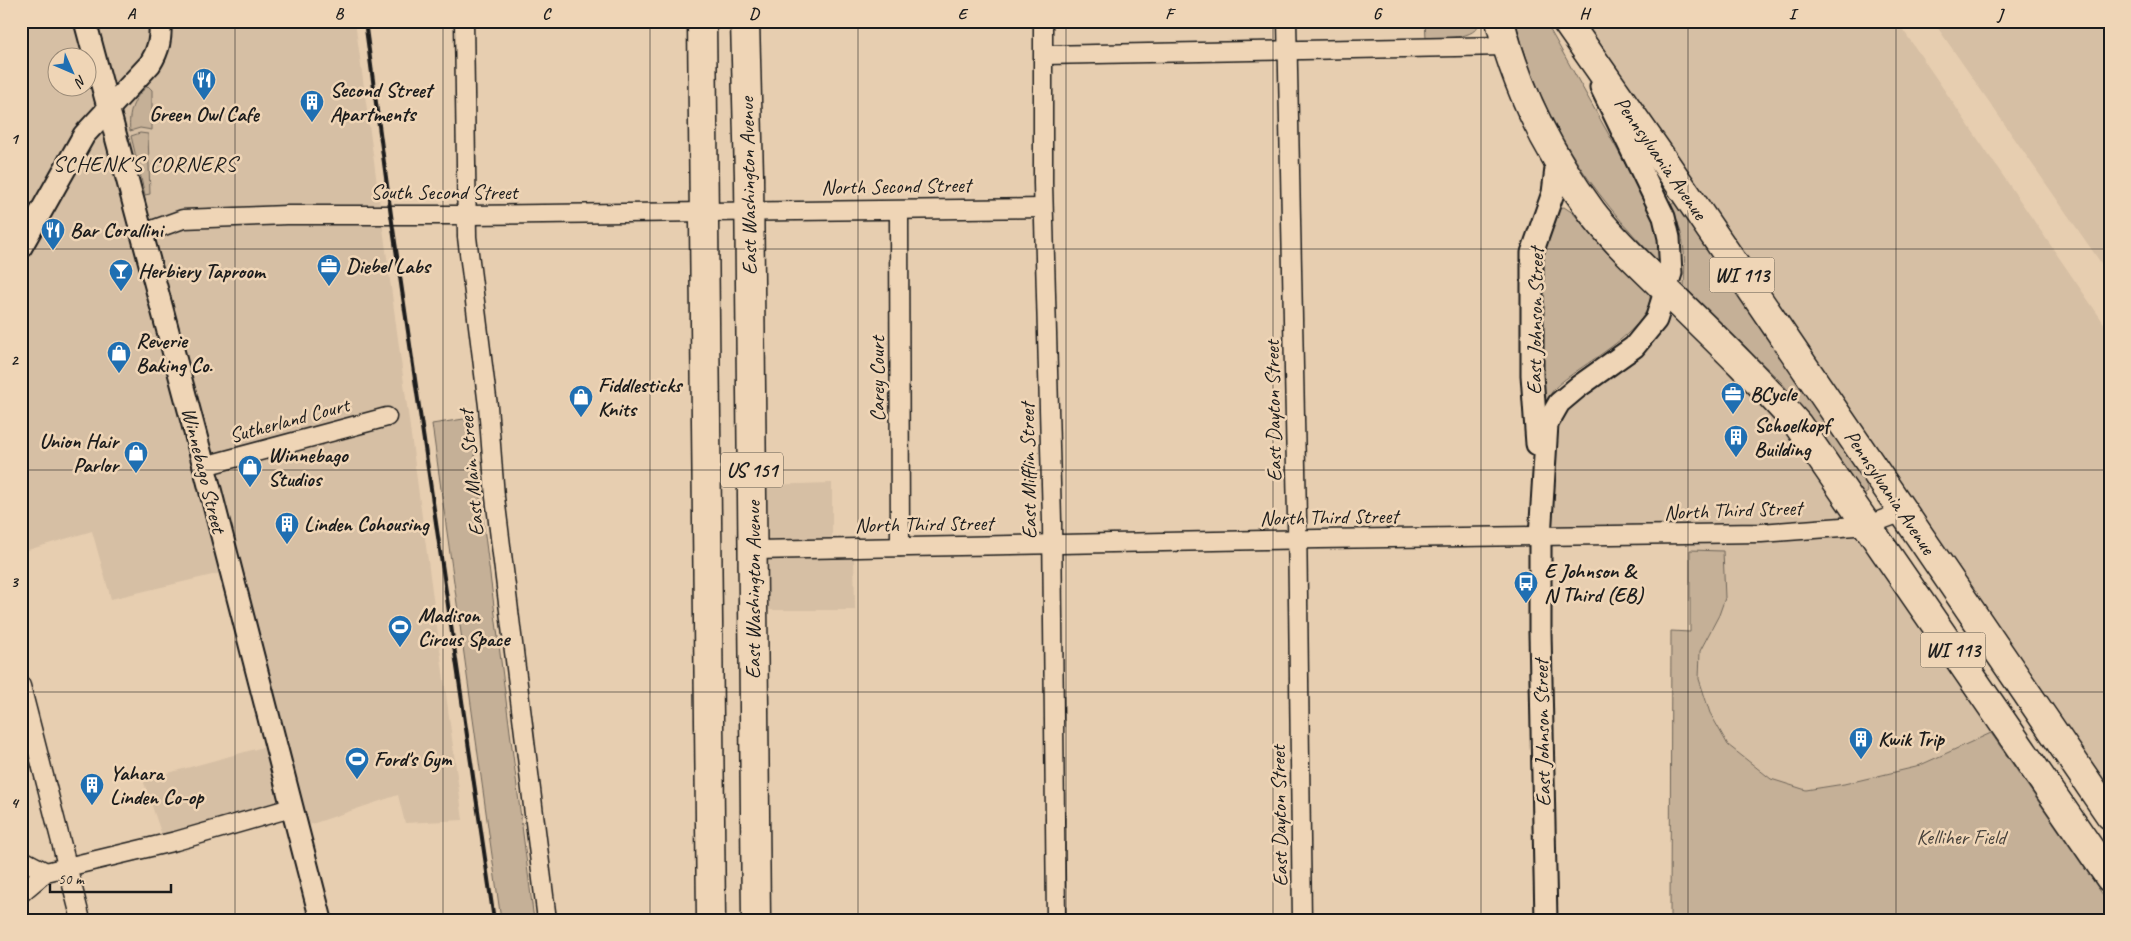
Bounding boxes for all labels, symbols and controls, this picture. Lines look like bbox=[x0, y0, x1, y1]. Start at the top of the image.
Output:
text: A bbox=[127, 4, 137, 24]
text: B bbox=[335, 4, 345, 24]
text: C bbox=[542, 4, 552, 24]
text: D bbox=[749, 4, 760, 24]
text: E bbox=[958, 4, 969, 24]
text: F bbox=[1165, 4, 1176, 24]
text: G bbox=[1373, 4, 1383, 24]
text: H bbox=[1579, 4, 1591, 24]
text: I bbox=[1789, 4, 1799, 24]
text: J bbox=[1996, 4, 2005, 24]
north arrow bbox=[48, 48, 98, 98]
restaurant icon: Green Owl Cafe bbox=[191, 67, 217, 101]
text: N bbox=[70, 72, 90, 92]
place label: Second Street Apartments bbox=[330, 77, 435, 127]
building icon: Second Street Apartments bbox=[299, 89, 325, 123]
street label: Pennsylvania Avenue bbox=[1609, 91, 1714, 226]
street label: East Washington Avenue bbox=[733, 95, 763, 275]
place label: Green Owl Cafe bbox=[149, 101, 261, 127]
text: 1 bbox=[10, 129, 19, 149]
district label: SCHENK'S CORNERS bbox=[53, 150, 240, 178]
street label: North Second Street bbox=[821, 172, 974, 200]
street label: South Second Street bbox=[370, 179, 520, 205]
restaurant icon: Bar Corallini bbox=[40, 217, 66, 251]
place label: Bar Corallini bbox=[70, 217, 165, 243]
street label: East Johnson Street bbox=[1521, 244, 1549, 395]
office icon: Diebel Labs bbox=[316, 253, 342, 287]
place label: Diebel Labs bbox=[346, 253, 433, 279]
bar icon: Herbiery Taproom bbox=[108, 258, 134, 292]
place label: Herbiery Taproom bbox=[138, 258, 267, 284]
road number: WI 113 bbox=[1710, 258, 1774, 292]
place label: Reverie Baking Co. bbox=[136, 328, 213, 378]
street label: Carey Court bbox=[864, 334, 890, 422]
street label: East Dayton Street bbox=[1259, 338, 1287, 482]
shop icon: Reverie Baking Co. bbox=[106, 340, 132, 374]
text: 2 bbox=[10, 350, 19, 370]
place label: Fiddlesticks Knits bbox=[598, 372, 684, 422]
office icon: BCycle bbox=[1720, 381, 1746, 415]
place label: BCycle bbox=[1750, 381, 1798, 407]
shop icon: Fiddlesticks Knits bbox=[568, 384, 594, 418]
street label: Sutherland Court bbox=[226, 391, 354, 448]
street label: East Mifflin Street bbox=[1014, 400, 1042, 539]
street label: Winnebago Street bbox=[176, 405, 233, 537]
street label: East Main Street bbox=[452, 406, 489, 537]
place label: Schoelkopf Building bbox=[1754, 412, 1835, 462]
building icon: Schoelkopf Building bbox=[1723, 424, 1749, 458]
street label: Pennsylvania Avenue bbox=[1839, 425, 1942, 560]
place label: Union Hair Parlor bbox=[39, 428, 120, 478]
shop icon: Union Hair Parlor bbox=[123, 440, 149, 474]
place label: Winnebago Studios bbox=[268, 442, 349, 492]
road number: US 151 bbox=[721, 452, 783, 488]
shop icon: Winnebago Studios bbox=[237, 454, 263, 488]
street label: North Third Street bbox=[1663, 494, 1806, 525]
street label: East Washington Avenue bbox=[740, 499, 766, 679]
street label: North Third Street bbox=[1260, 503, 1401, 531]
street label: North Third Street bbox=[855, 510, 996, 538]
building icon: Linden Cohousing bbox=[274, 511, 300, 545]
place label: Linden Cohousing bbox=[304, 511, 430, 537]
place label: E Johnson & N Third (EB) bbox=[1544, 558, 1645, 608]
bus stop icon: E Johnson & N Third (EB) bbox=[1513, 570, 1539, 604]
text: 3 bbox=[10, 572, 19, 592]
place label: Madison Circus Space bbox=[418, 602, 511, 652]
sports icon: Madison Circus Space bbox=[387, 614, 413, 648]
road number: WI 113 bbox=[1920, 632, 1986, 668]
street label: East Johnson Street bbox=[1528, 656, 1556, 807]
building icon: Kwik Trip bbox=[1848, 726, 1874, 760]
place label: Kwik Trip bbox=[1878, 726, 1946, 752]
street label: East Dayton Street bbox=[1265, 743, 1293, 887]
sports icon: Ford's Gym bbox=[344, 746, 370, 780]
place label: Ford's Gym bbox=[374, 746, 452, 773]
place label: Yahara Linden Co-op bbox=[110, 760, 205, 810]
building icon: Yahara Linden Co-op bbox=[79, 772, 105, 806]
text: 4 bbox=[10, 793, 19, 813]
park label: Kelliher Field bbox=[1917, 824, 2008, 850]
scale bar bbox=[50, 861, 171, 893]
text: 50 m bbox=[58, 870, 85, 889]

